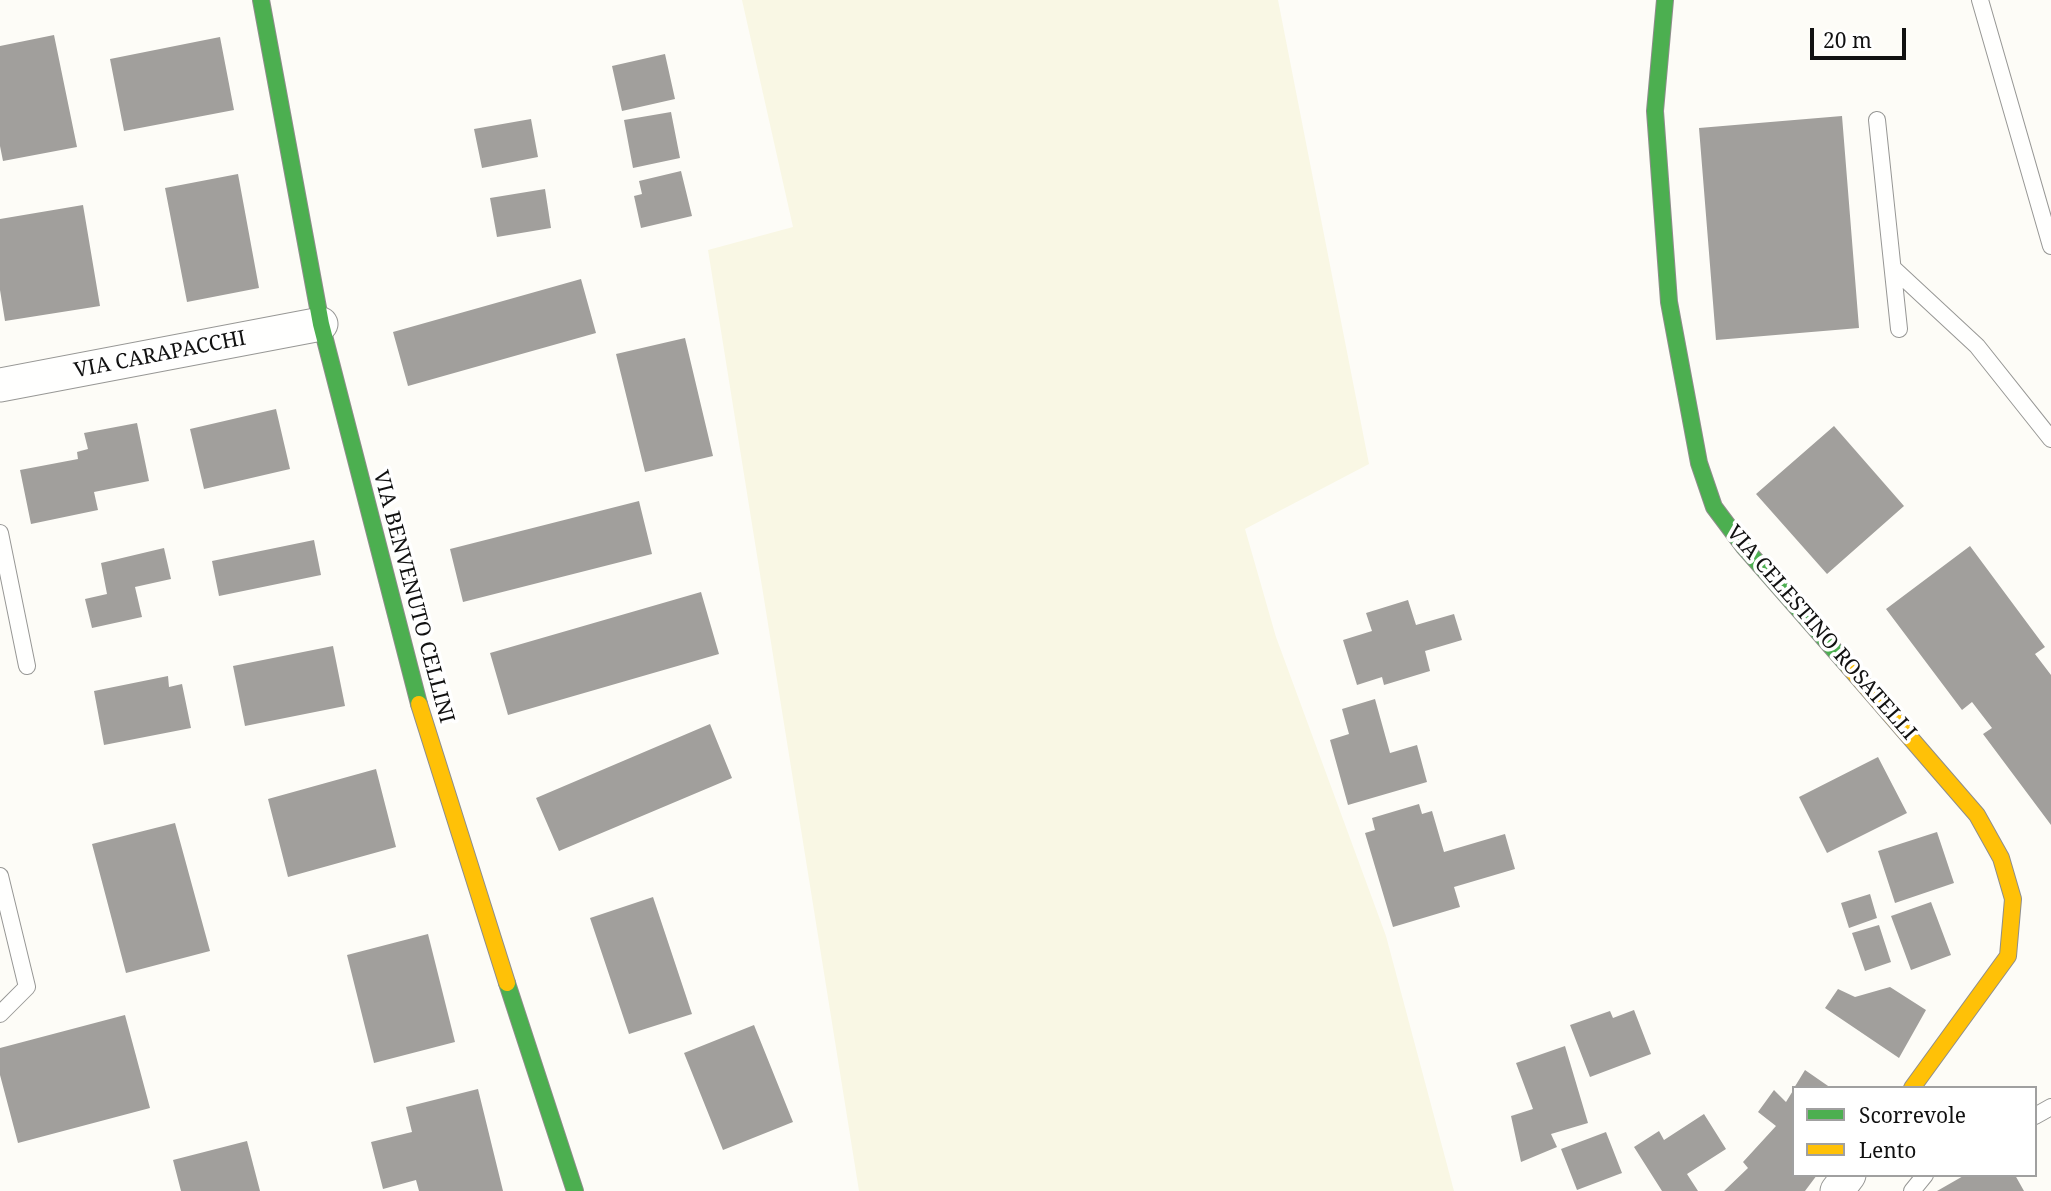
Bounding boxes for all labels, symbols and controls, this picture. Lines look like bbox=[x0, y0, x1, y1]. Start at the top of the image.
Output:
scale bar bbox=[1813, 14, 1909, 58]
text: 20 m bbox=[1823, 26, 1872, 54]
street label: VIA CARAPACCHI bbox=[72, 326, 248, 384]
street label: VIA BENVENUTO CELLINI bbox=[367, 468, 459, 726]
street label: VIA CELESTINO ROSATELLI bbox=[1721, 520, 1921, 746]
legend bbox=[1792, 1086, 2037, 1177]
text: Scorrevole bbox=[1859, 1101, 1966, 1129]
text: Lento bbox=[1859, 1136, 1916, 1164]

